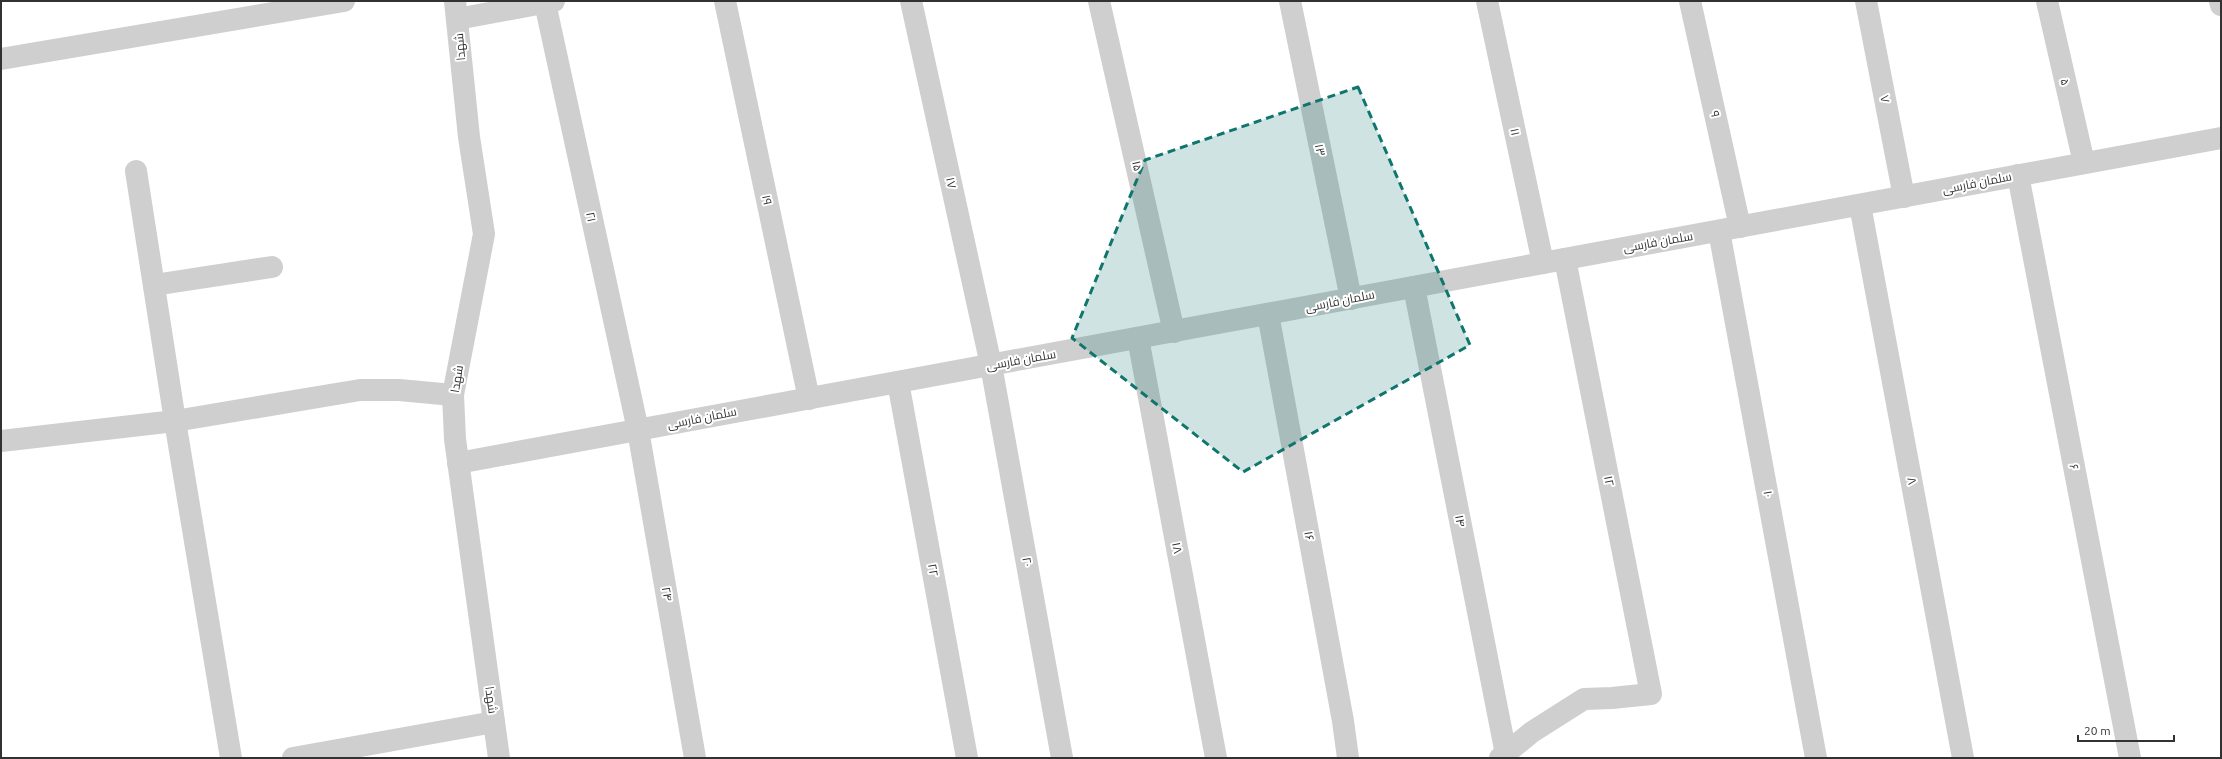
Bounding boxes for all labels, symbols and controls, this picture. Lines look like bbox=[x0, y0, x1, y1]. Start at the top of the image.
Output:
street label: شهدا bbox=[452, 33, 468, 61]
street label: ۵ bbox=[2058, 77, 2073, 87]
street label: ۷ bbox=[1878, 94, 1893, 104]
street label: ۹ bbox=[1708, 109, 1722, 118]
street label: ۱۱ bbox=[1508, 127, 1523, 137]
street label: ۱۳ bbox=[1313, 143, 1328, 157]
street label: ۱۵ bbox=[1130, 159, 1145, 172]
street label: سلمان فارسی bbox=[1941, 169, 2013, 197]
street label: ۱۷ bbox=[944, 176, 959, 190]
street label: ۱۹ bbox=[760, 194, 775, 206]
street label: ۲۱ bbox=[584, 211, 599, 223]
street label: سلمان فارسی bbox=[1622, 229, 1694, 255]
street label: سلمان فارسی bbox=[1304, 287, 1376, 315]
street label: سلمان فارسی bbox=[985, 347, 1057, 373]
street label: شهدا bbox=[448, 364, 466, 394]
street label: سلمان فارسی bbox=[666, 404, 738, 432]
street label: ۶ bbox=[2068, 463, 2081, 471]
street label: ۱۲ bbox=[1602, 475, 1617, 487]
street label: ۸ bbox=[1905, 476, 1920, 486]
street label: ۱۰ bbox=[1762, 489, 1775, 498]
street label: ۱۴ bbox=[1453, 514, 1468, 528]
street label: ۱۶ bbox=[1302, 530, 1317, 542]
street label: ۱۸ bbox=[1170, 541, 1185, 555]
street label: ۲۰ bbox=[1020, 556, 1035, 568]
street label: ۲۲ bbox=[926, 563, 941, 577]
street label: ۲۴ bbox=[660, 586, 675, 602]
street label: شهدا bbox=[482, 685, 500, 715]
scale bar bbox=[2078, 717, 2174, 743]
text: 20 m bbox=[2084, 724, 2111, 737]

